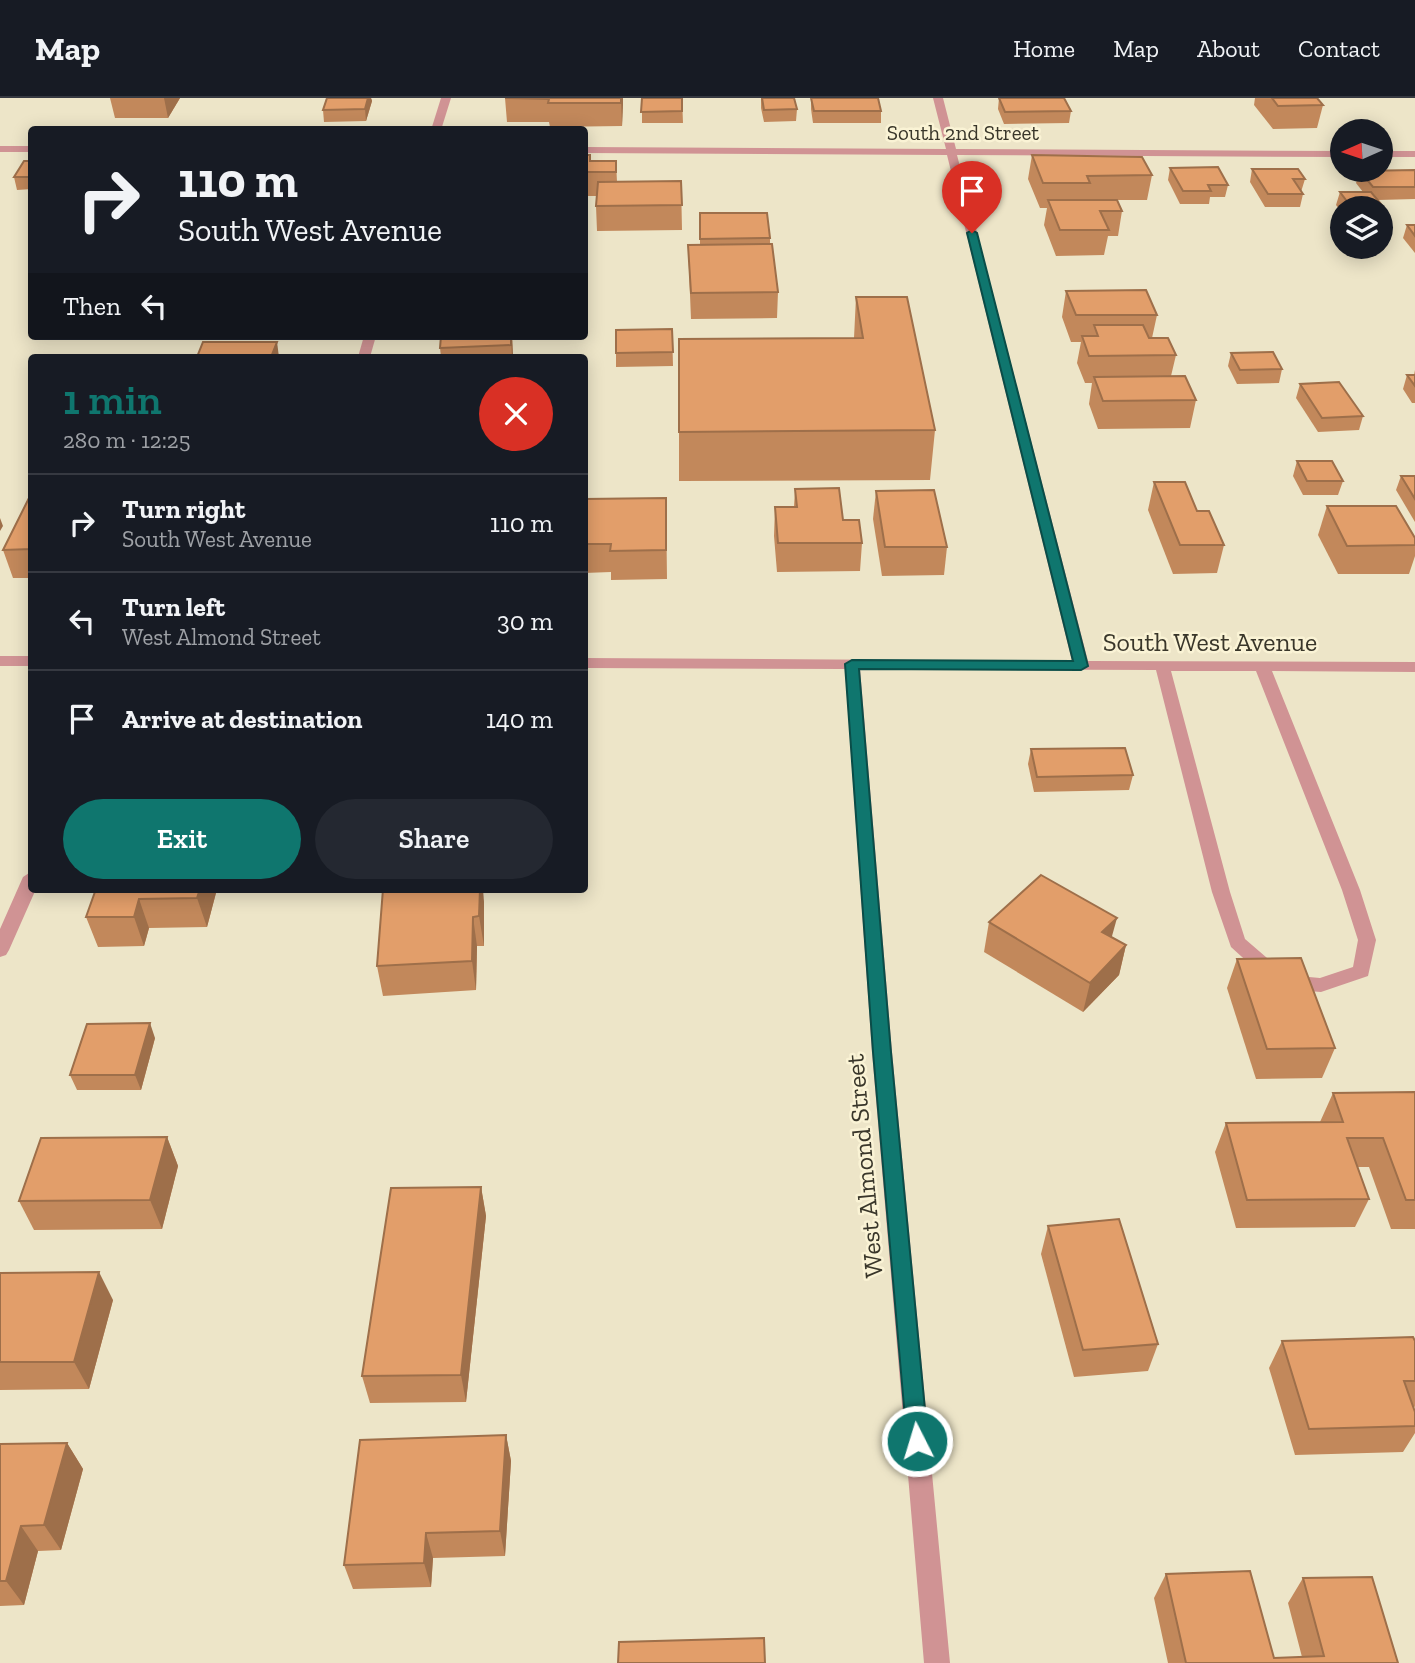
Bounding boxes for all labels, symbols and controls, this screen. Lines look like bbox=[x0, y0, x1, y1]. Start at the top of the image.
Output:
text: Map bbox=[35, 29, 100, 68]
text: Home bbox=[1013, 34, 1075, 63]
text: Map bbox=[1113, 34, 1159, 63]
text: About bbox=[1197, 34, 1260, 63]
text: Contact bbox=[1298, 34, 1380, 63]
north arrow bbox=[1330, 119, 1393, 182]
map controls bbox=[1330, 119, 1393, 259]
street label: South 2nd Street bbox=[887, 120, 1039, 145]
text: 110 m bbox=[178, 151, 298, 210]
icon: right bbox=[63, 154, 154, 245]
pin bbox=[942, 161, 1002, 233]
icon: arrive bbox=[953, 172, 991, 210]
button: layers bbox=[1330, 196, 1393, 259]
text: South West Avenue bbox=[178, 211, 442, 249]
icon: left bbox=[135, 287, 173, 325]
text: Then bbox=[63, 290, 121, 322]
text: 1 min bbox=[63, 374, 162, 425]
button: close bbox=[479, 377, 553, 451]
text: 280 m · 12:25 bbox=[63, 426, 191, 454]
text: Turn right bbox=[122, 493, 245, 525]
icon: right bbox=[63, 504, 101, 542]
text: 110 m bbox=[490, 507, 553, 539]
text: South West Avenue bbox=[122, 525, 312, 553]
text: Turn left bbox=[122, 591, 225, 623]
icon: left bbox=[63, 602, 101, 640]
text: 30 m bbox=[497, 605, 553, 637]
text: West Almond Street bbox=[122, 623, 321, 651]
street label: South West Avenue bbox=[1103, 626, 1317, 658]
icon: arrive bbox=[63, 700, 101, 738]
text: Arrive at destination bbox=[122, 703, 362, 735]
text: 140 m bbox=[486, 703, 553, 735]
button: Exit bbox=[63, 799, 301, 879]
button: Share bbox=[315, 799, 553, 879]
street label: West Almond Street bbox=[838, 1052, 890, 1279]
position arrow bbox=[880, 1404, 954, 1478]

